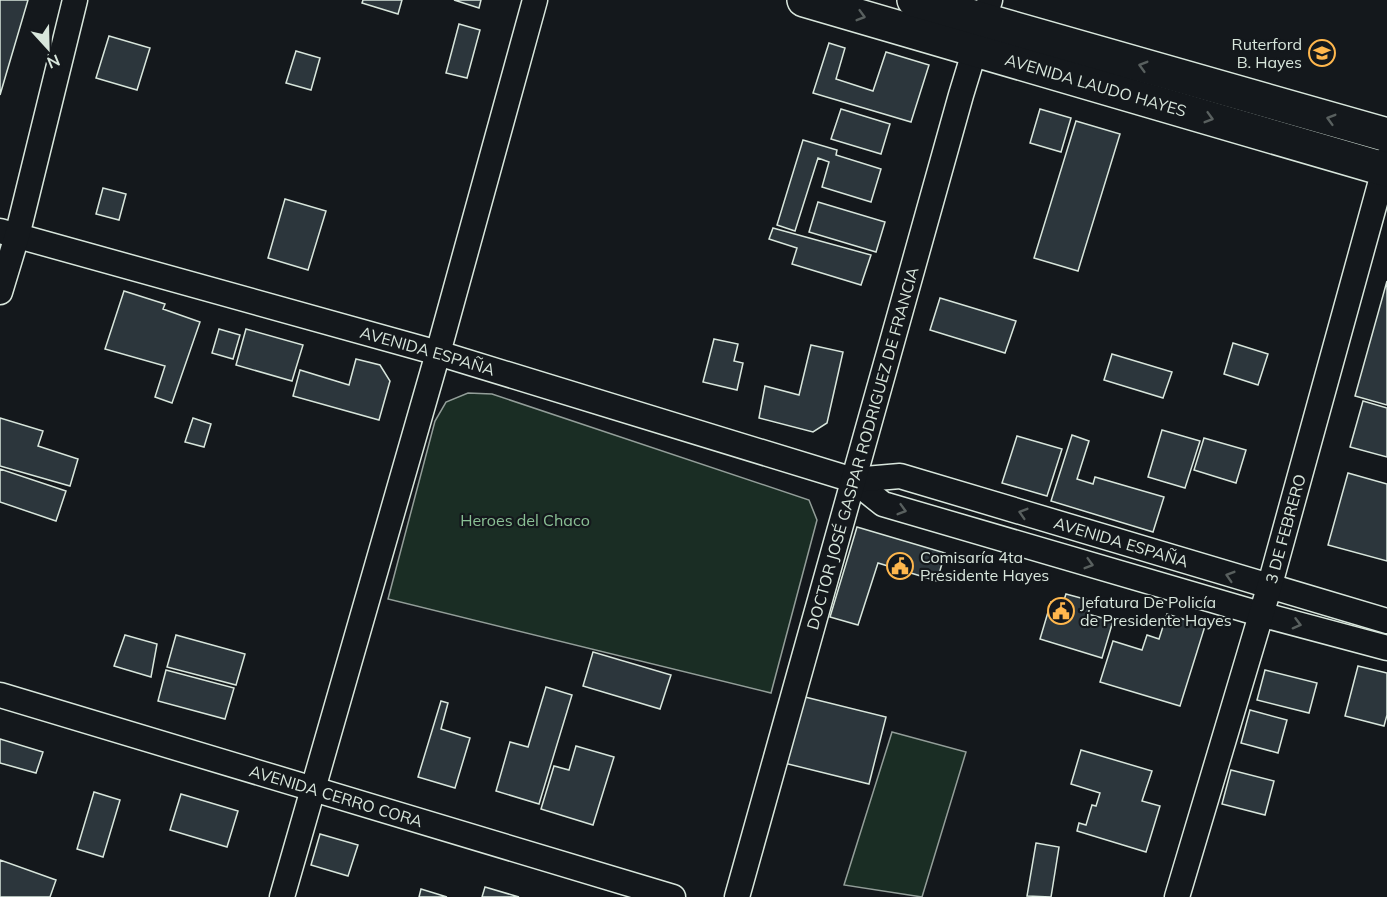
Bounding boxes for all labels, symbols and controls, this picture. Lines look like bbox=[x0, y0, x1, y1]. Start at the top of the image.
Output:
one-way arrow bbox=[855, 9, 866, 21]
north arrow bbox=[18, 18, 78, 78]
place label: Ruterford B. Hayes bbox=[1232, 34, 1302, 72]
school or university icon: Ruterford B. Hayes bbox=[1307, 38, 1337, 68]
street label: AVENIDA LAUDO HAYES bbox=[1003, 49, 1189, 121]
text: N bbox=[44, 50, 63, 73]
one-way arrow bbox=[1138, 61, 1149, 73]
one-way arrow bbox=[1203, 111, 1214, 123]
one-way arrow bbox=[1326, 114, 1337, 126]
street label: DOCTOR JOSÉ GASPAR RODRIGUEZ DE FRANCIA bbox=[802, 264, 923, 632]
street label: AVENIDA ESPAÑA bbox=[358, 322, 498, 380]
street label: 3 DE FEBRERO bbox=[1261, 472, 1310, 586]
one-way arrow bbox=[896, 503, 907, 515]
one-way arrow bbox=[1018, 508, 1029, 520]
park label: Heroes del Chaco bbox=[460, 510, 590, 530]
street label: AVENIDA ESPAÑA bbox=[1052, 512, 1191, 571]
place label: Comisaría 4ta Presidente Hayes bbox=[920, 547, 1049, 585]
public building icon: Comisaría 4ta Presidente Hayes bbox=[885, 551, 915, 581]
one-way arrow bbox=[1084, 557, 1094, 570]
one-way arrow bbox=[1225, 571, 1236, 583]
place label: Jefatura De Policía de Presidente Hayes bbox=[1080, 592, 1232, 630]
public building icon: Jefatura De Policía de Presidente Hayes bbox=[1046, 596, 1076, 626]
one-way arrow bbox=[1291, 617, 1301, 629]
street label: AVENIDA CERRO CORA bbox=[247, 760, 425, 831]

